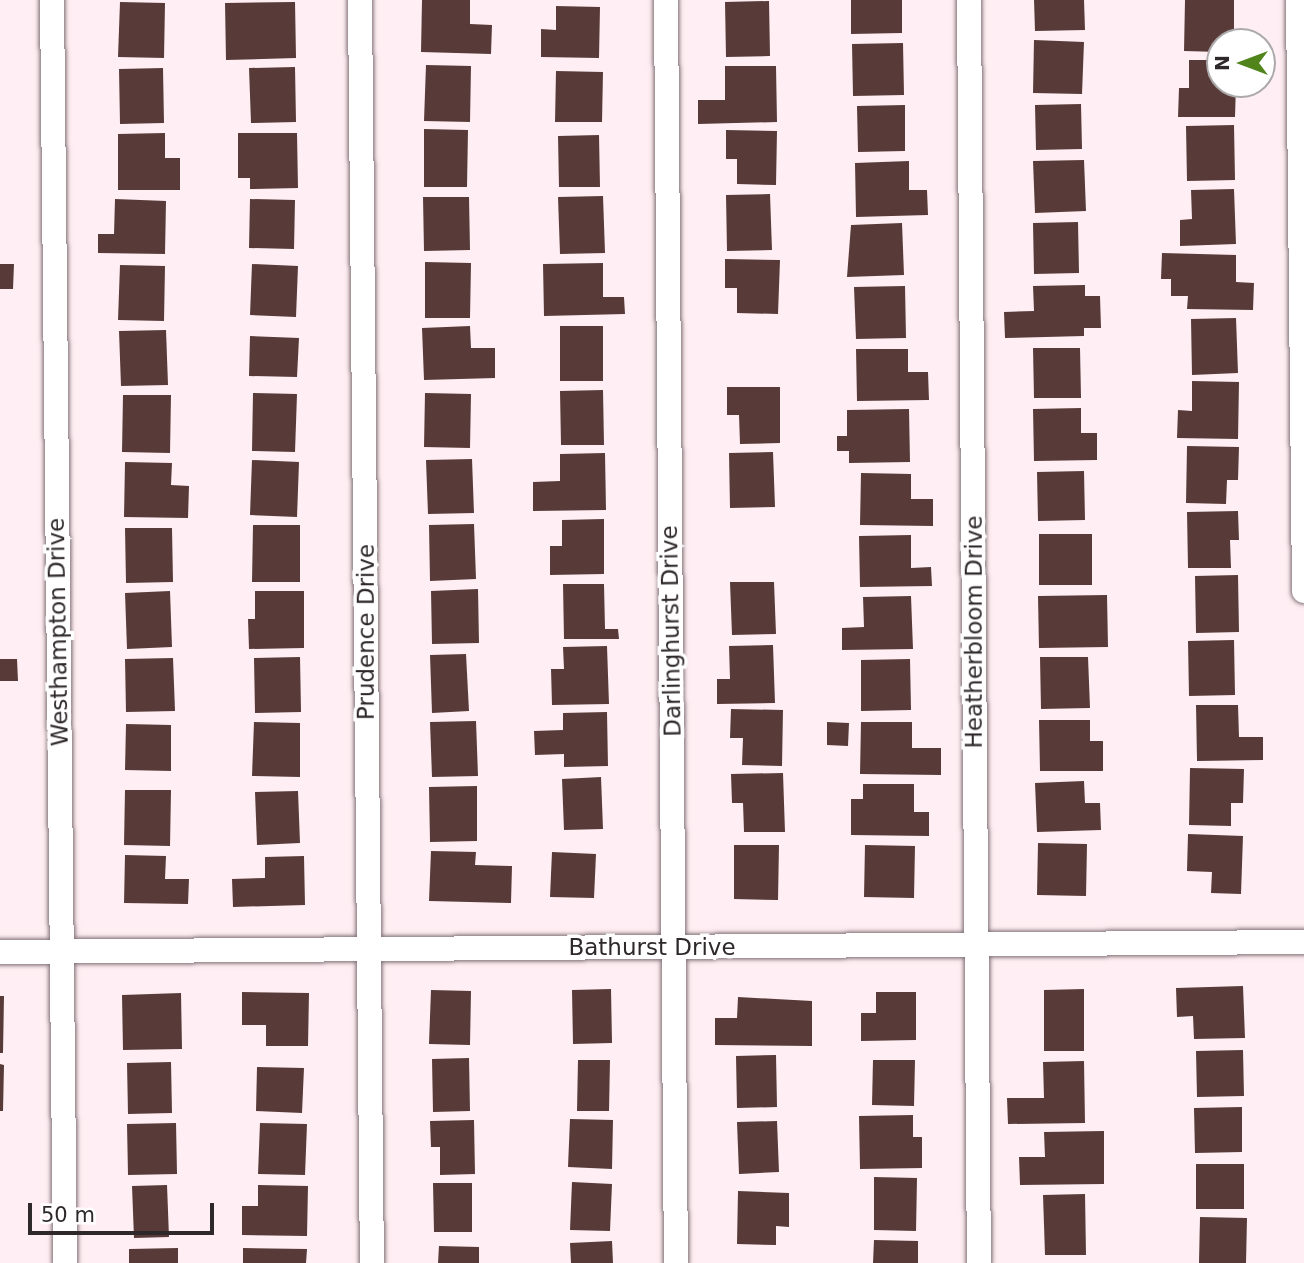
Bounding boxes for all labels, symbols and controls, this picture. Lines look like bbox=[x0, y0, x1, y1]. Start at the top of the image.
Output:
north arrow bbox=[1206, 28, 1276, 98]
text: N bbox=[1211, 55, 1233, 71]
street label: Heatherbloom Drive bbox=[960, 516, 988, 748]
street label: Westhampton Drive bbox=[42, 518, 74, 746]
street label: Darlinghurst Drive bbox=[655, 525, 687, 737]
street label: Prudence Drive bbox=[352, 544, 380, 720]
street label: Bathurst Drive bbox=[568, 933, 736, 961]
scale bar bbox=[32, 1190, 217, 1234]
text: 50 m bbox=[41, 1203, 95, 1227]

